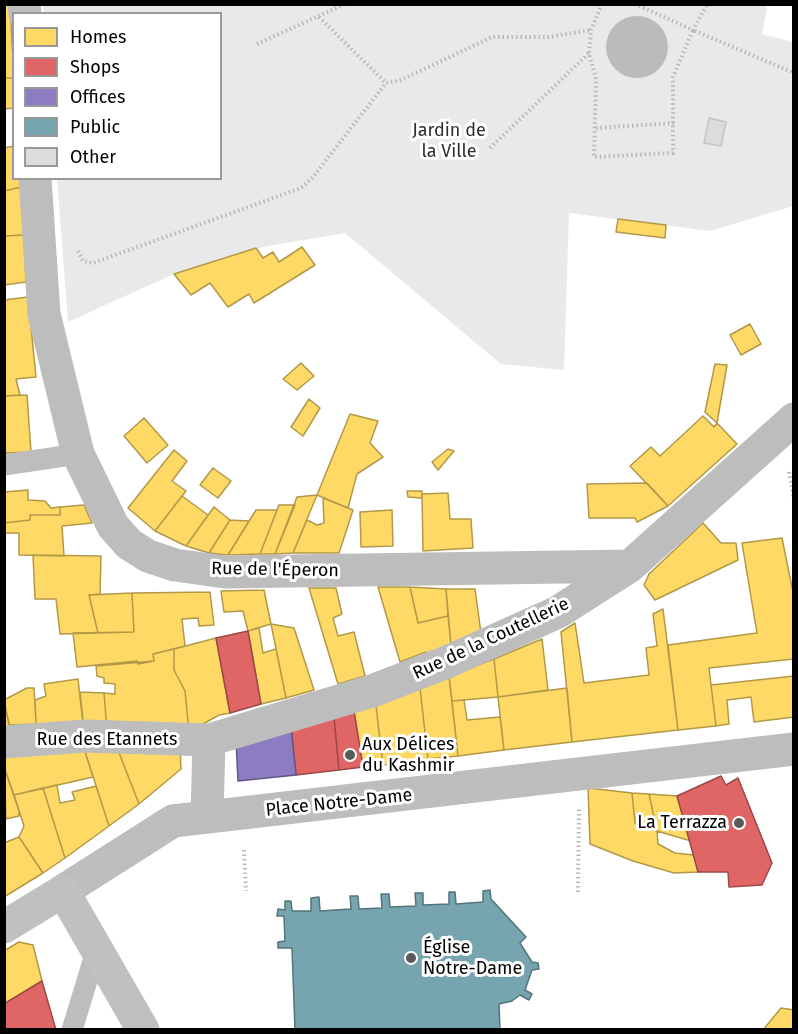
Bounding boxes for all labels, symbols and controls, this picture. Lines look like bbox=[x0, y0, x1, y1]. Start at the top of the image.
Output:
legend bbox=[12, 12, 222, 180]
text: Homes bbox=[70, 26, 126, 48]
text: Shops bbox=[70, 56, 120, 78]
text: Offices bbox=[70, 86, 125, 108]
text: Public bbox=[70, 116, 120, 138]
park label: Jardin de la Ville bbox=[412, 120, 486, 162]
text: Other bbox=[70, 146, 116, 168]
street label: Rue de l'Éperon bbox=[211, 558, 339, 582]
street label: Rue de la Coutellerie bbox=[409, 593, 573, 685]
street label: Rue des Etannets bbox=[36, 729, 178, 751]
place label: Aux Délices du Kashmir bbox=[362, 734, 455, 777]
marker: Aux Délices du Kashmir bbox=[343, 748, 357, 762]
street label: Place Notre-Dame bbox=[265, 785, 413, 821]
place label: La Terrazza bbox=[637, 812, 727, 834]
marker: La Terrazza bbox=[732, 816, 746, 830]
place label: Église Notre-Dame bbox=[423, 937, 522, 980]
marker: Église Notre-Dame bbox=[404, 951, 418, 965]

